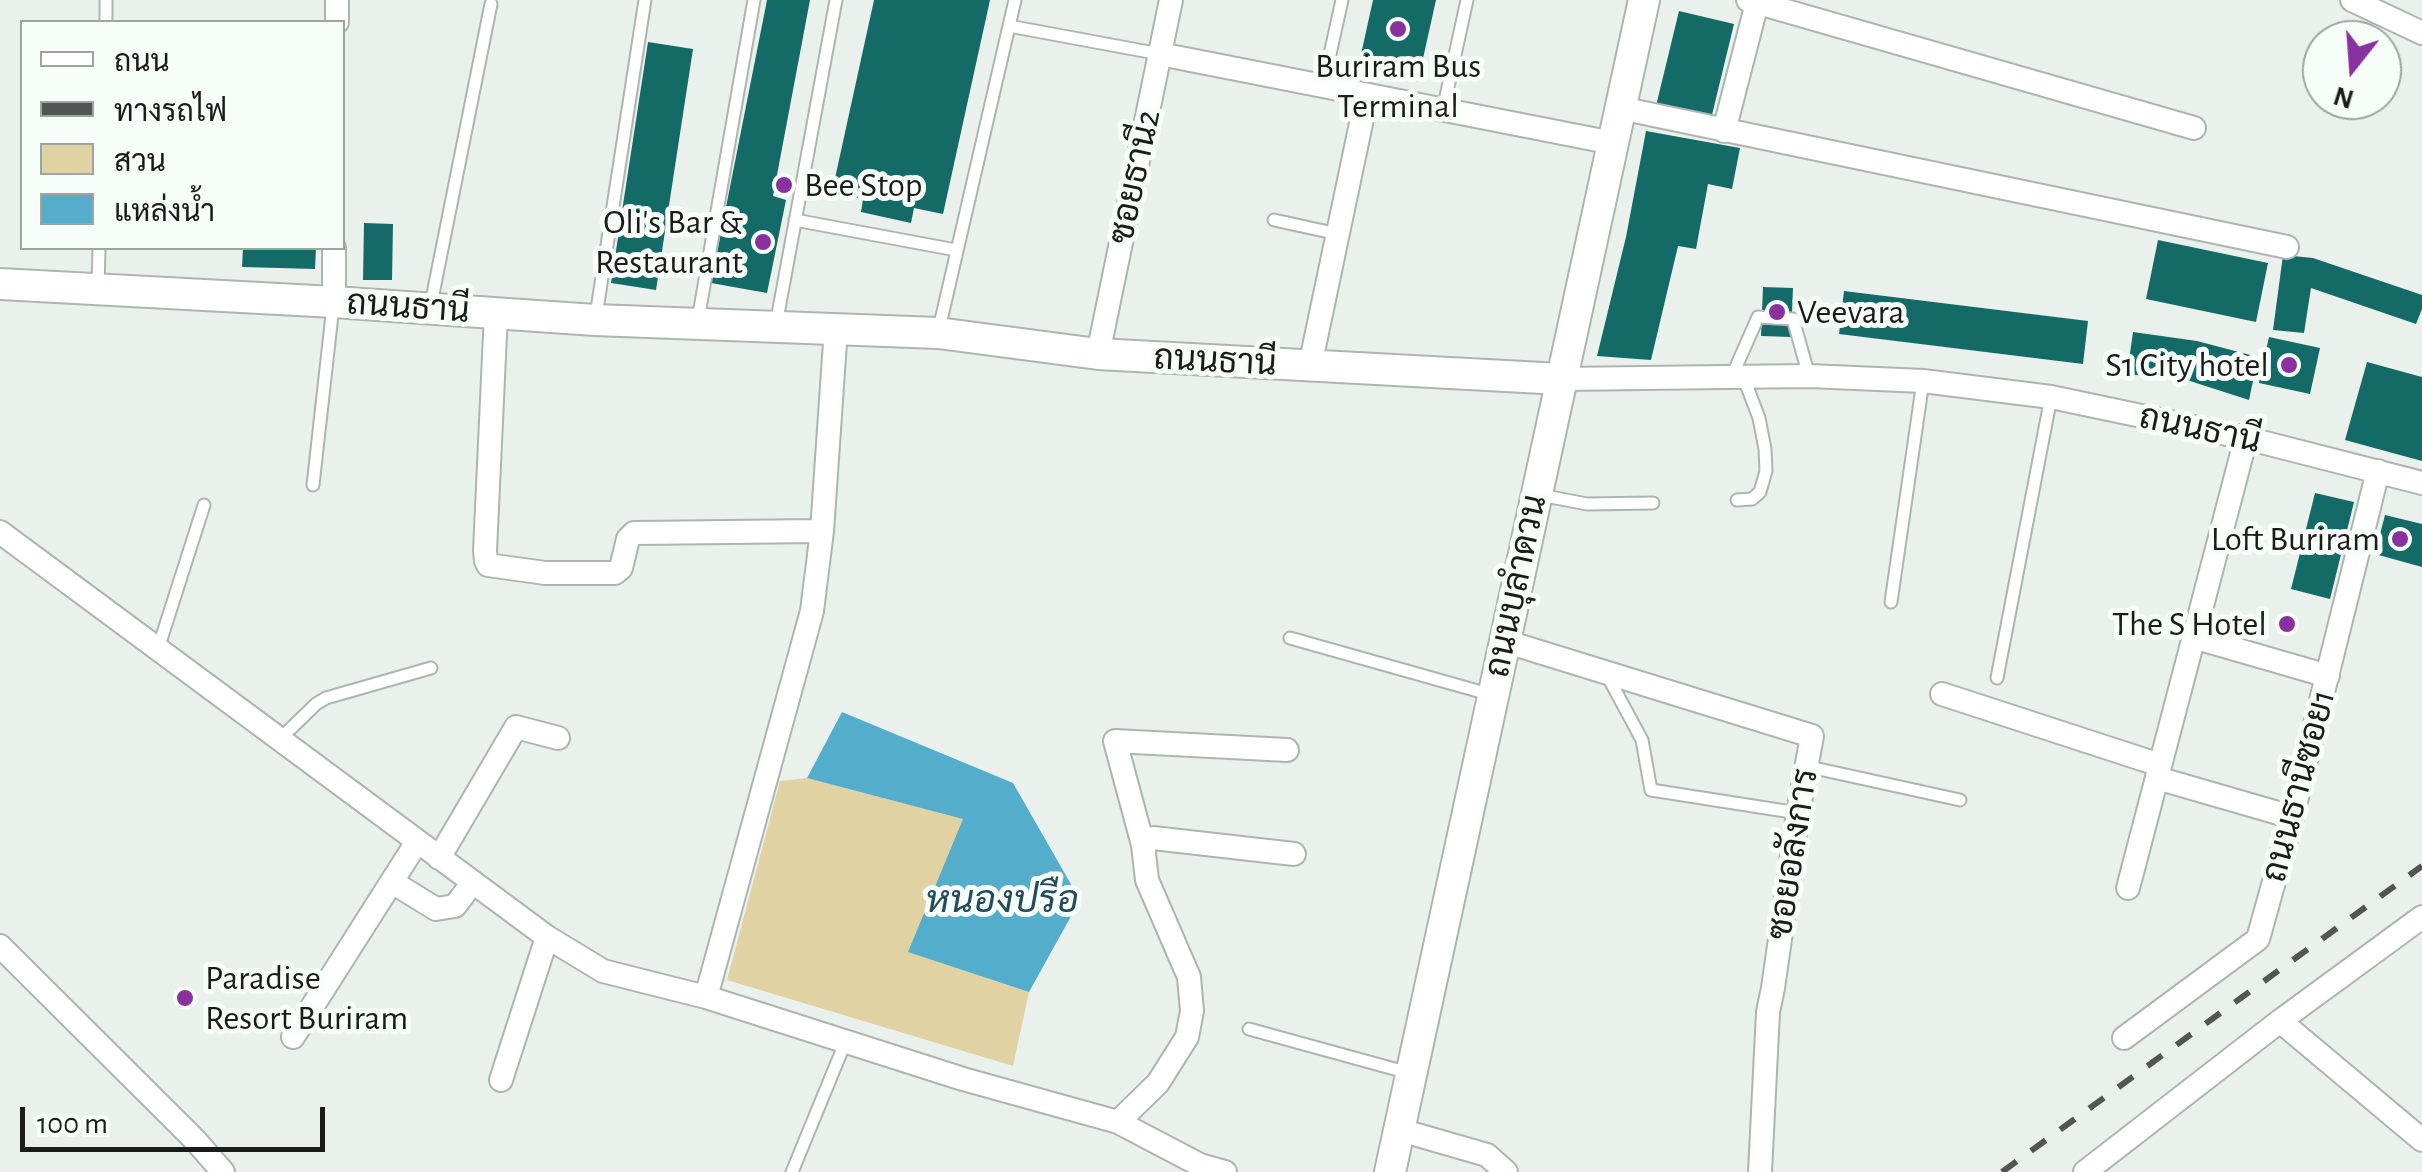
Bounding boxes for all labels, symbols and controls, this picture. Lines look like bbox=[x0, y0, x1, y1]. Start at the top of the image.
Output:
marker: Buriram Bus Terminal bbox=[1387, 18, 1409, 40]
legend bbox=[20, 20, 345, 250]
north arrow bbox=[2302, 20, 2402, 120]
place label: Buriram Bus Terminal bbox=[1315, 45, 1481, 127]
text: ถนน bbox=[114, 47, 170, 77]
text: N bbox=[2330, 81, 2357, 113]
text: ทางรถไฟ bbox=[114, 97, 227, 127]
street label: ซอยธานี2 bbox=[1100, 106, 1170, 248]
text: สวน bbox=[114, 147, 166, 177]
place label: Bee Stop bbox=[804, 164, 923, 206]
marker: Bee Stop bbox=[773, 174, 795, 196]
text: แหล่งน้ำ bbox=[114, 197, 215, 227]
place label: Oli's Bar & Restaurant bbox=[595, 201, 743, 283]
marker: Oli's Bar & Restaurant bbox=[752, 231, 774, 253]
street label: ถนนธานี bbox=[345, 282, 471, 332]
place label: Veevara bbox=[1797, 291, 1905, 333]
marker: Veevara bbox=[1766, 301, 1788, 323]
street label: ถนนธานี bbox=[1152, 337, 1278, 385]
place label: S1 City hotel bbox=[2105, 344, 2269, 386]
marker: S1 City hotel bbox=[2278, 354, 2300, 376]
street label: ถนนธานี bbox=[2135, 396, 2265, 462]
street label: ถนนบุลำดวน bbox=[1476, 491, 1556, 681]
place label: Loft Buriram bbox=[2211, 518, 2380, 560]
marker: Loft Buriram bbox=[2389, 528, 2411, 550]
place label: The S Hotel bbox=[2112, 603, 2267, 645]
marker: The S Hotel bbox=[2276, 613, 2298, 635]
street label: ถนนธานีซอย1 bbox=[2253, 685, 2345, 887]
street label: ซอยอลังการ bbox=[1759, 765, 1827, 943]
water label: หนองปรือ bbox=[925, 878, 1079, 924]
place label: Paradise Resort Buriram bbox=[205, 957, 408, 1039]
marker: Paradise Resort Buriram bbox=[174, 987, 196, 1009]
scale bar bbox=[25, 1087, 330, 1149]
text: 100 m bbox=[37, 1109, 108, 1139]

